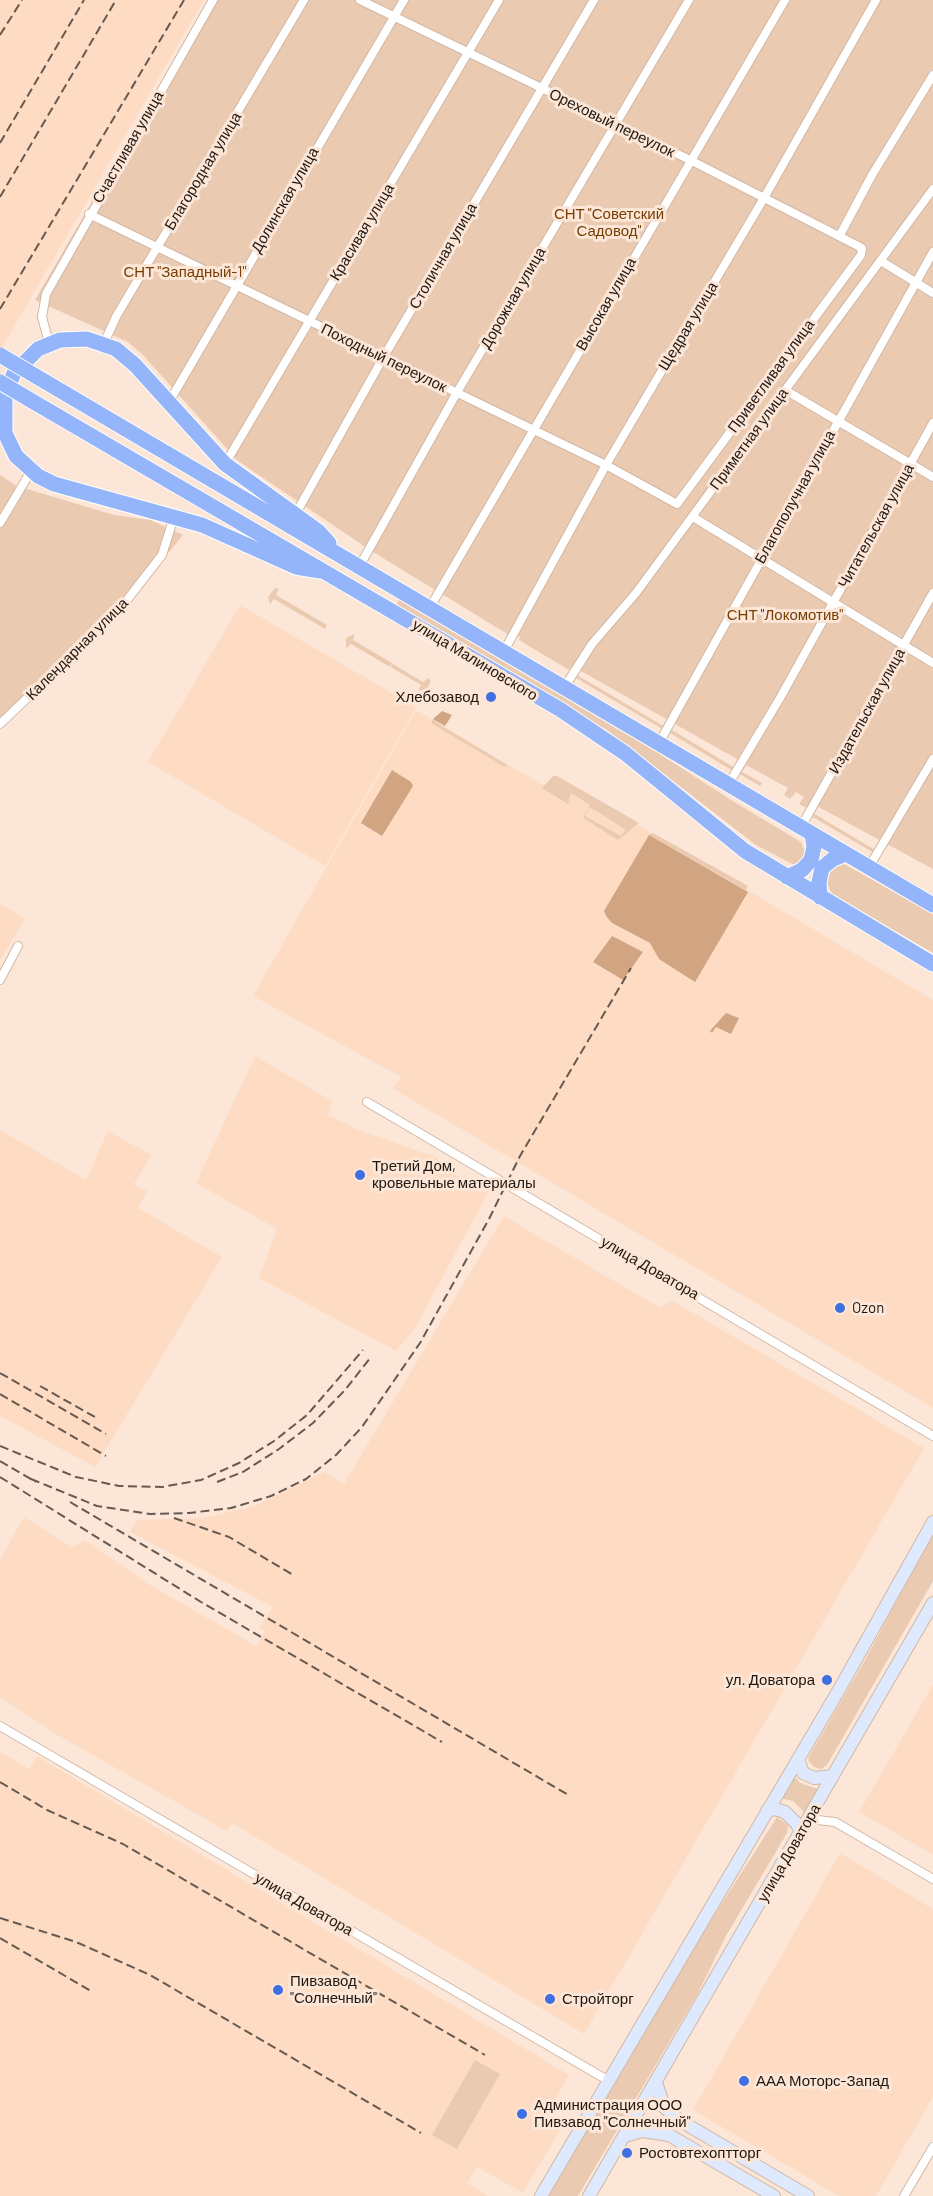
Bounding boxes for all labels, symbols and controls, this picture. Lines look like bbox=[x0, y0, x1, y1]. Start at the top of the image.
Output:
street label: Ореховый переулок bbox=[546, 85, 678, 161]
street label: Счастливая улица bbox=[89, 88, 167, 206]
street label: Благородная улица bbox=[161, 109, 245, 233]
street label: Долинская улица bbox=[247, 144, 323, 256]
street label: Красивая улица bbox=[326, 180, 398, 284]
street label: Столичная улица bbox=[405, 200, 481, 312]
park label: СНТ "Советский Садовод" bbox=[554, 205, 664, 240]
street label: Дорожная улица bbox=[477, 244, 549, 352]
street label: Высокая улица bbox=[572, 254, 640, 354]
park label: СНТ "Западный-1" bbox=[124, 263, 246, 281]
street label: Щедрая улица bbox=[655, 279, 721, 373]
street label: Приветливая улица bbox=[724, 316, 818, 436]
street label: Походный переулок bbox=[318, 320, 450, 396]
street label: Приметная улица bbox=[706, 385, 792, 493]
street label: Благополучная улица bbox=[751, 427, 839, 567]
street label: Читательская улица bbox=[834, 461, 918, 591]
street label: Календарная улица bbox=[22, 594, 132, 704]
park label: СНТ "Локомотив" bbox=[727, 606, 843, 624]
street label: улица Малиновского bbox=[409, 615, 541, 705]
street label: Издательская улица bbox=[825, 645, 909, 777]
place label: Хлебозавод bbox=[396, 688, 479, 706]
marker: Хлебозавод bbox=[484, 690, 498, 704]
place label: Третий Дом, кровельные материалы bbox=[372, 1157, 536, 1192]
marker: Третий Дом, кровельные материалы bbox=[353, 1168, 367, 1182]
street label: улица Доватора bbox=[598, 1233, 702, 1303]
place label: Ozon bbox=[852, 1299, 884, 1317]
marker: Ozon bbox=[833, 1301, 847, 1315]
place label: ул. Доватора bbox=[726, 1671, 815, 1689]
marker: ул. Доватора bbox=[820, 1673, 834, 1687]
street label: улица Доватора bbox=[754, 1801, 824, 1905]
street label: улица Доватора bbox=[252, 1869, 356, 1939]
place label: Пивзавод "Солнечный" bbox=[290, 1972, 377, 2007]
marker: Пивзавод "Солнечный" bbox=[271, 1983, 285, 1997]
place label: Стройторг bbox=[562, 1990, 634, 2008]
marker: Стройторг bbox=[543, 1992, 557, 2006]
place label: ААА Моторс-Запад bbox=[756, 2072, 889, 2090]
marker: ААА Моторс-Запад bbox=[737, 2074, 751, 2088]
place label: Администрация ООО Пивзавод "Солнечный" bbox=[534, 2096, 691, 2131]
marker: Администрация ООО Пивзавод "Солнечный" bbox=[515, 2107, 529, 2121]
place label: Ростовтехоптторг bbox=[639, 2144, 761, 2162]
marker: Ростовтехоптторг bbox=[620, 2146, 634, 2160]

